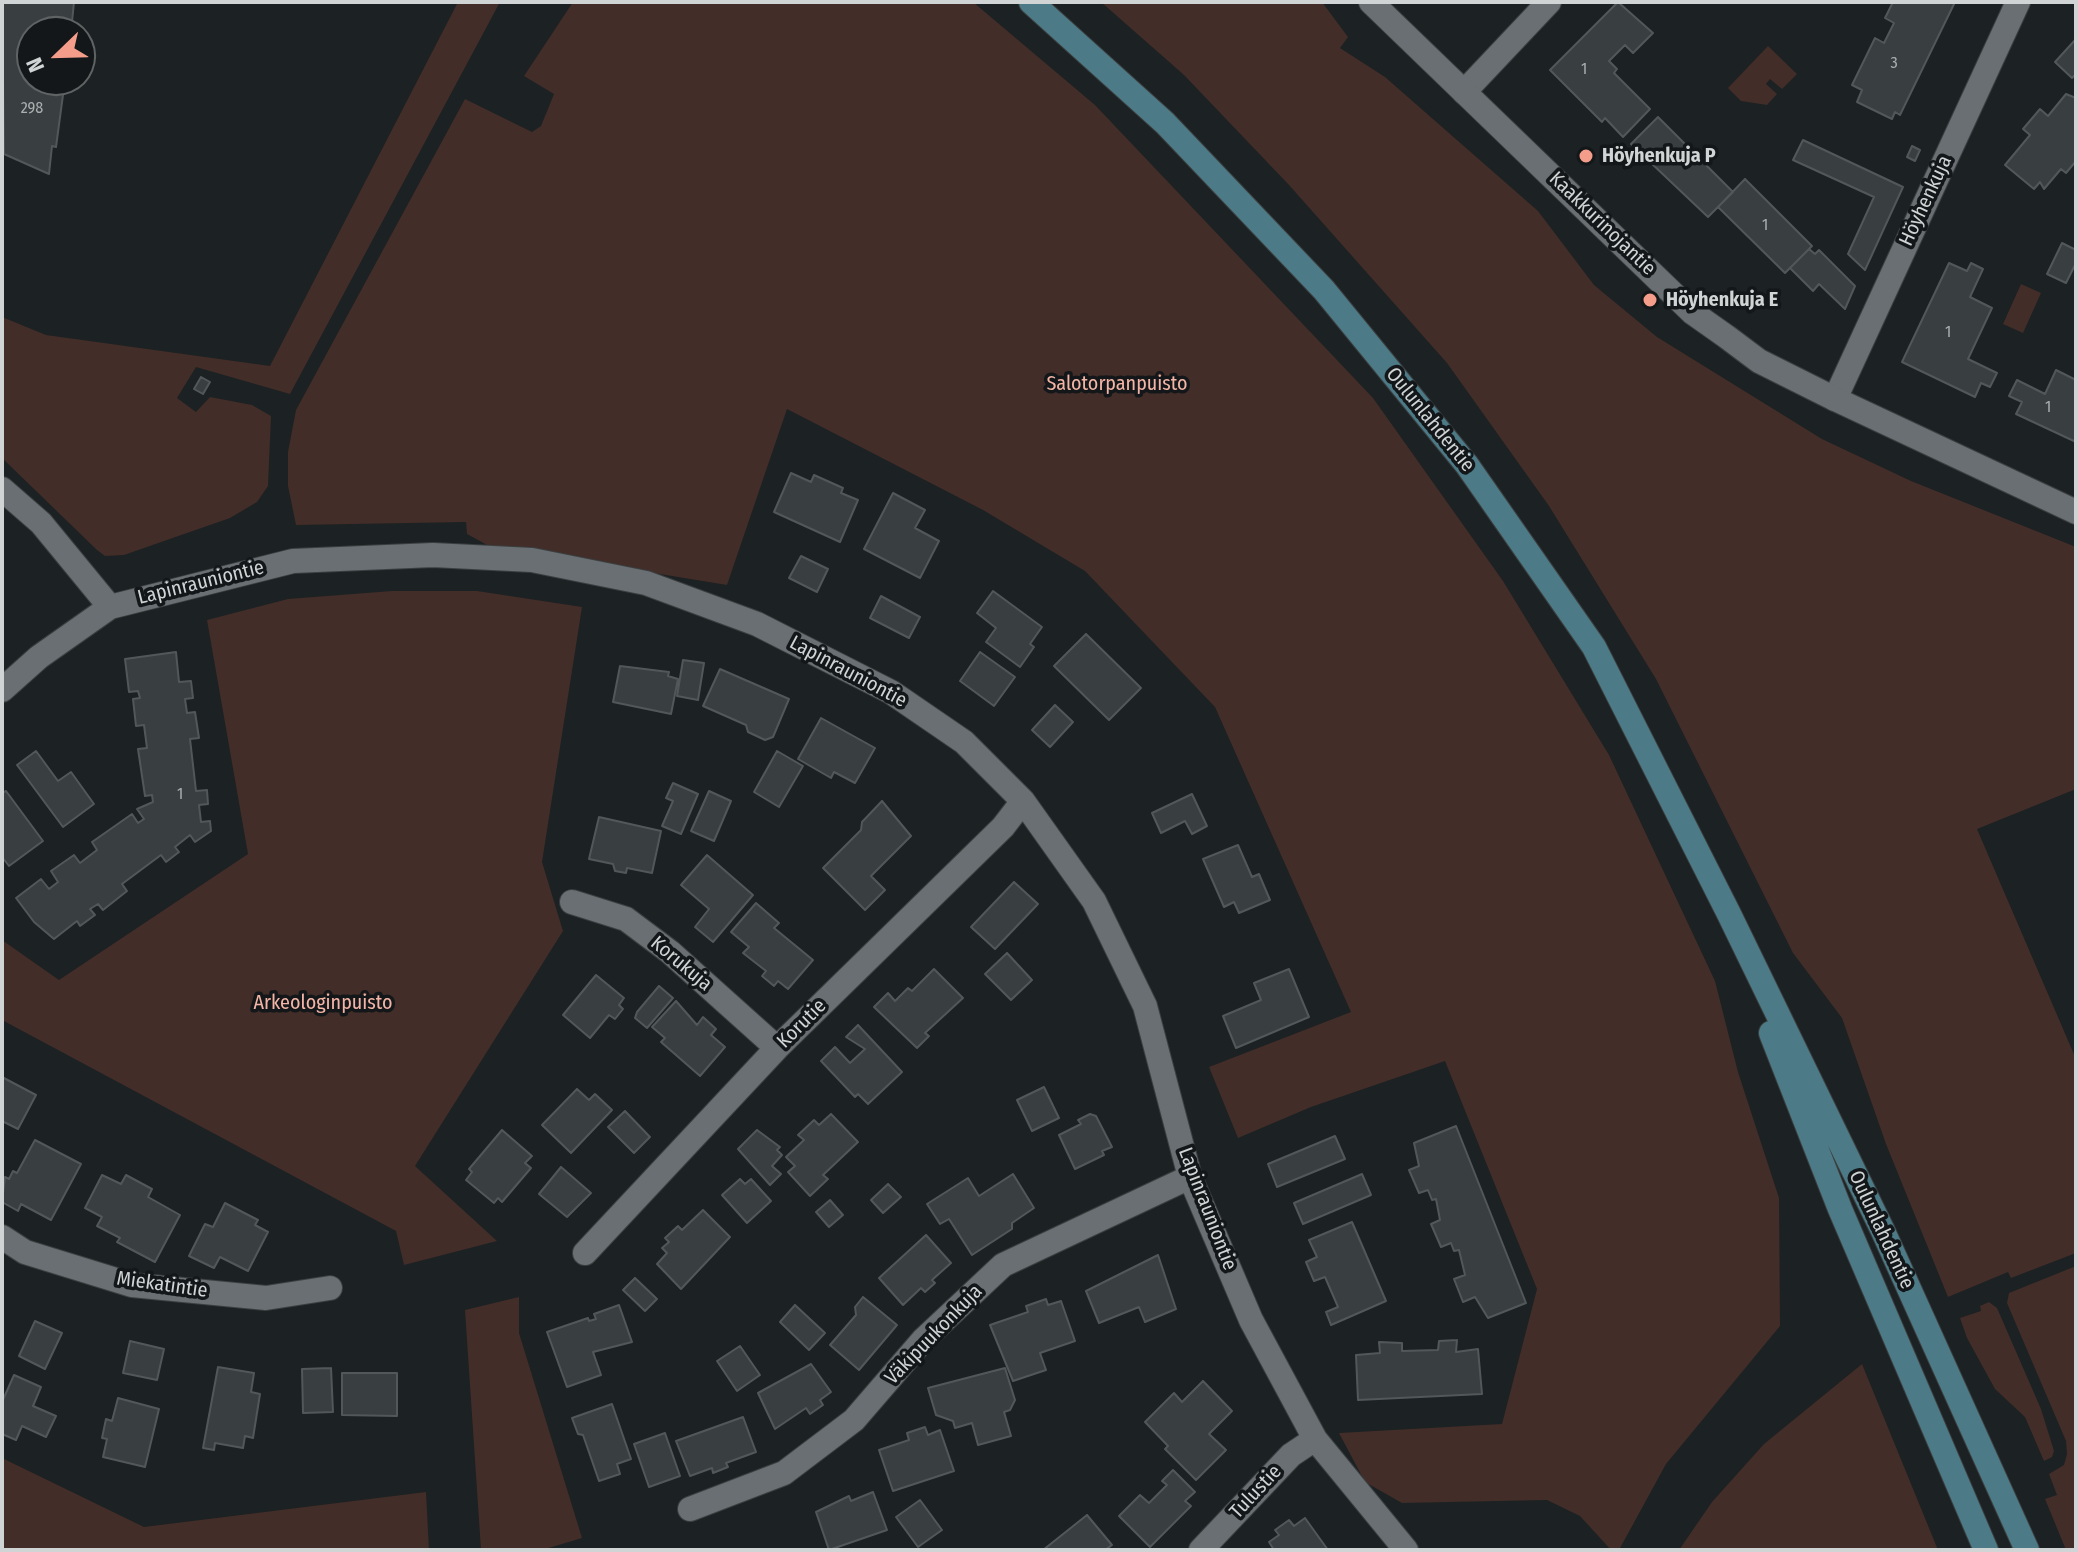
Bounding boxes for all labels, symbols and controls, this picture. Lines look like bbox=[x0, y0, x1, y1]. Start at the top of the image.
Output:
north arrow bbox=[16, 16, 96, 96]
text: N bbox=[20, 53, 50, 76]
house number: 3 bbox=[1890, 54, 1898, 74]
house number: 1 bbox=[1581, 60, 1587, 80]
house number: 298 bbox=[21, 99, 43, 119]
place label: Höyhenkuja P bbox=[1602, 144, 1716, 168]
marker: Höyhenkuja P bbox=[1577, 147, 1595, 165]
street label: Höyhenkuja bbox=[1895, 152, 1957, 250]
street label: Kaakkurinojantie bbox=[1544, 167, 1660, 281]
house number: 1 bbox=[1762, 216, 1768, 236]
place label: Höyhenkuja E bbox=[1666, 288, 1778, 312]
marker: Höyhenkuja E bbox=[1641, 291, 1659, 309]
house number: 1 bbox=[1945, 323, 1951, 343]
street label: Oulunlahdentie bbox=[1381, 363, 1479, 477]
park label: Salotorpanpuisto bbox=[1046, 372, 1188, 396]
house number: 1 bbox=[2045, 398, 2051, 418]
street label: Lapinrauniontie bbox=[135, 556, 267, 610]
street label: Lapinrauniontie bbox=[785, 631, 911, 713]
house number: 1 bbox=[177, 785, 183, 805]
street label: Korukuja bbox=[645, 931, 717, 997]
park label: Arkeologinpuisto bbox=[253, 991, 393, 1015]
street label: Korutie bbox=[772, 994, 832, 1054]
street label: Lapinrauniontie bbox=[1173, 1144, 1241, 1274]
street label: Oulunlahdentie bbox=[1843, 1167, 1919, 1293]
street label: Miekatintie bbox=[115, 1267, 209, 1303]
street label: Väkipuukonkuja bbox=[880, 1280, 988, 1390]
street label: Tulustie bbox=[1225, 1460, 1287, 1524]

